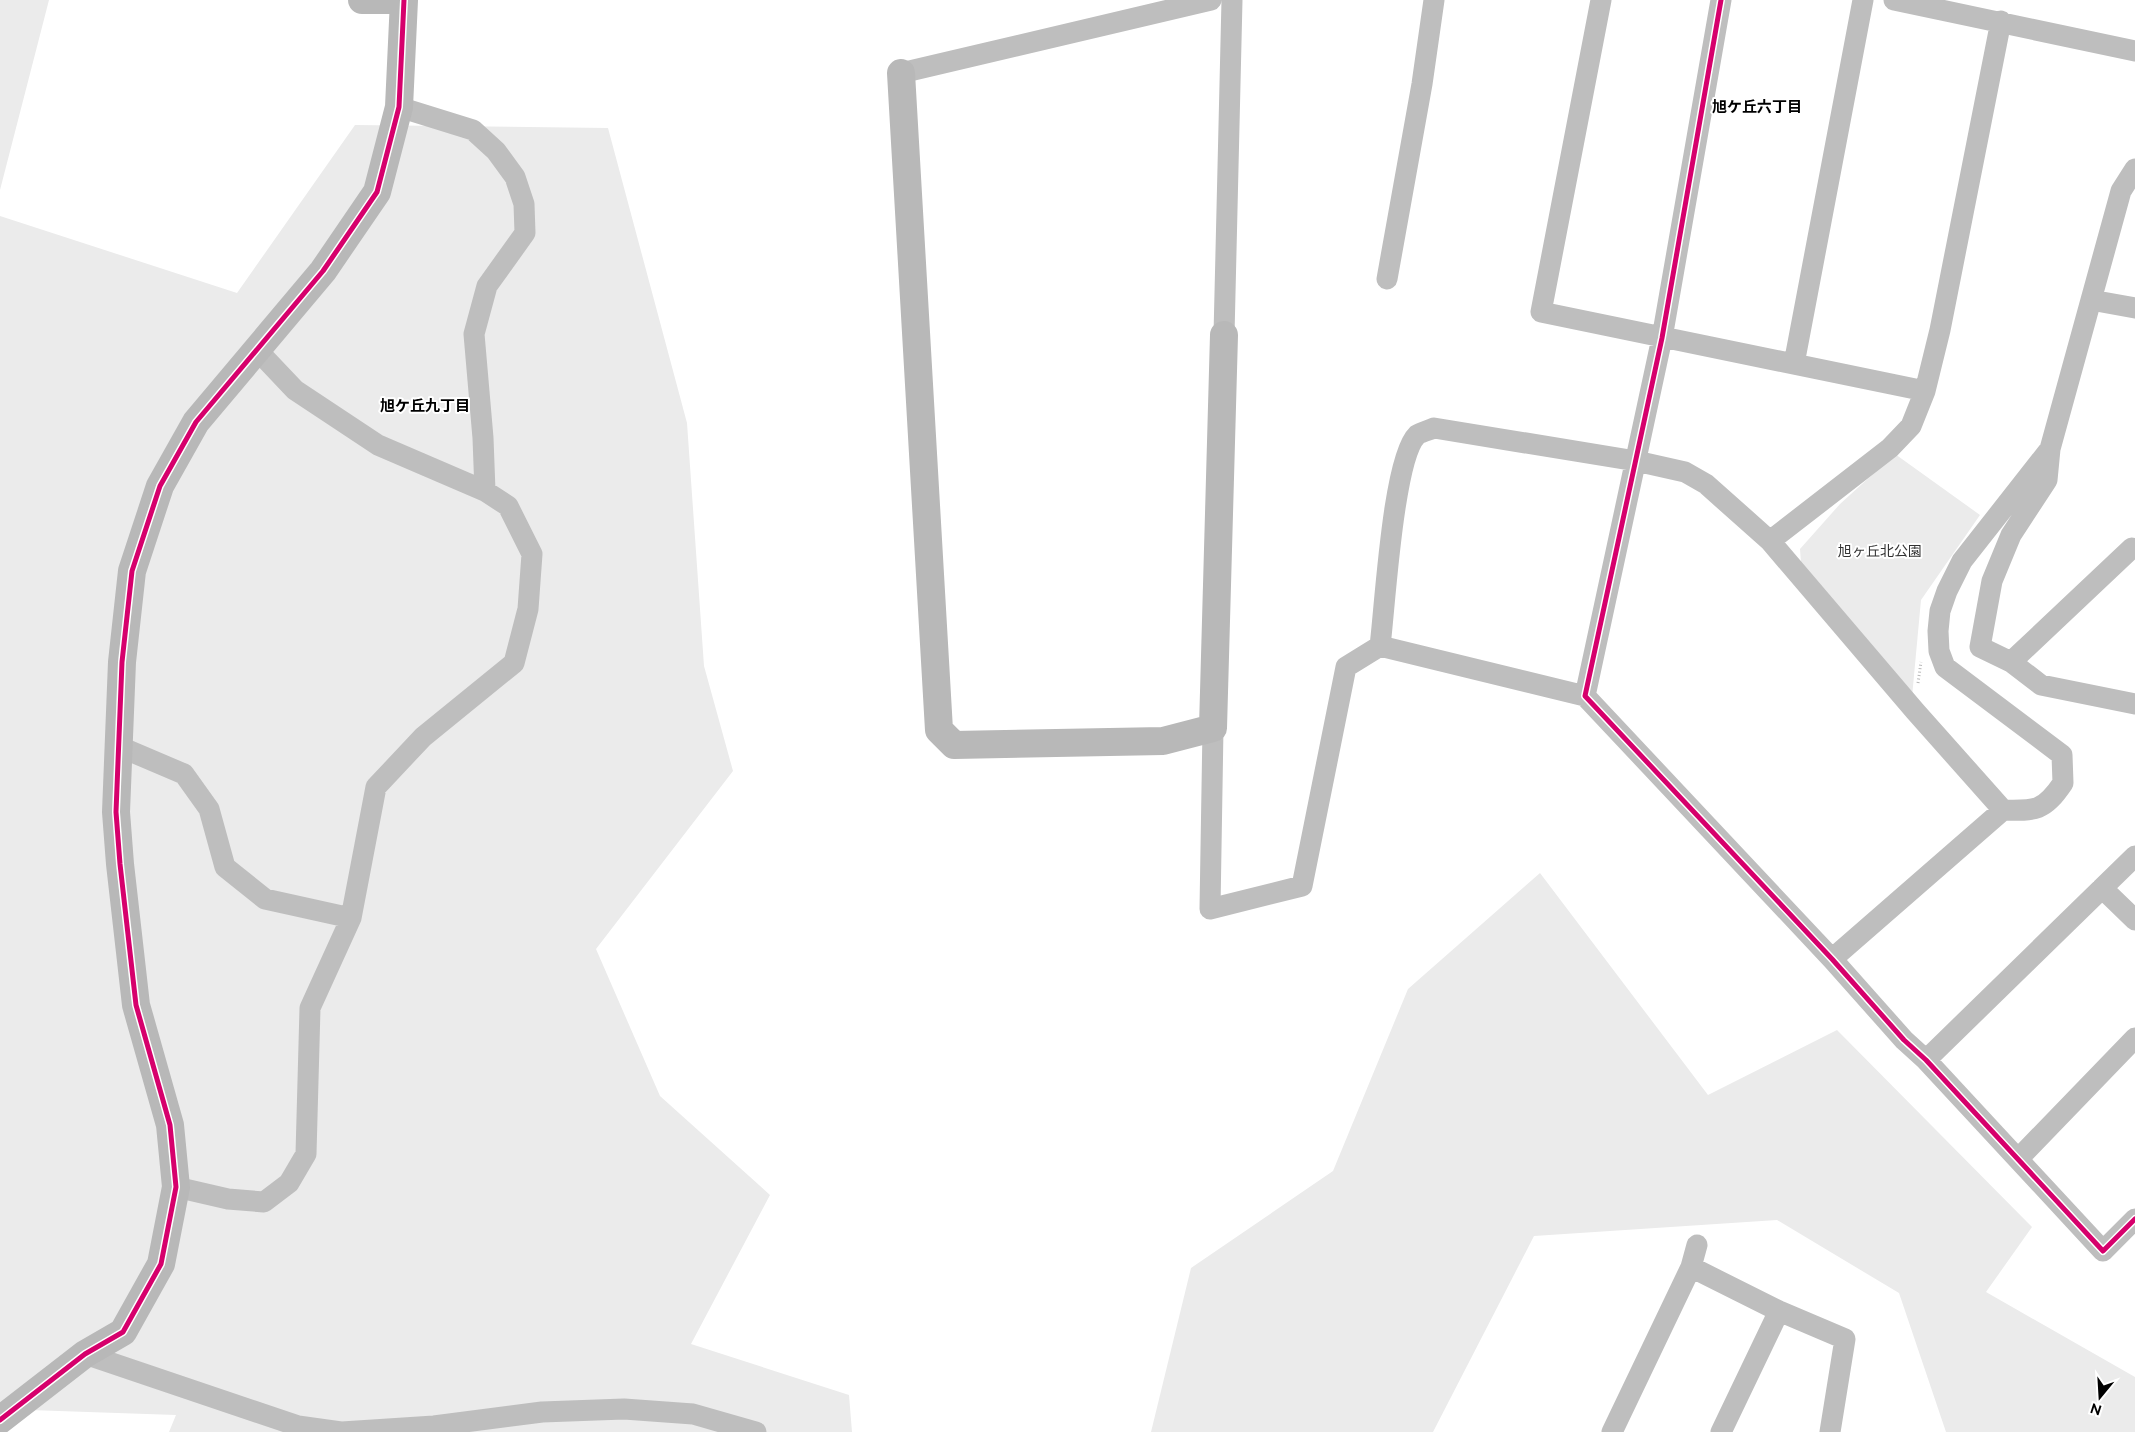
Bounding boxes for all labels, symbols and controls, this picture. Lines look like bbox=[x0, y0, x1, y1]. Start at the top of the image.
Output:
district label: 旭ケ丘六丁目 bbox=[1712, 98, 1802, 116]
district label: 旭ケ丘九丁目 bbox=[380, 397, 470, 415]
park label: 旭ヶ丘北公園 bbox=[1838, 543, 1922, 559]
north arrow bbox=[2075, 1372, 2125, 1422]
text: N bbox=[2088, 1400, 2104, 1419]

